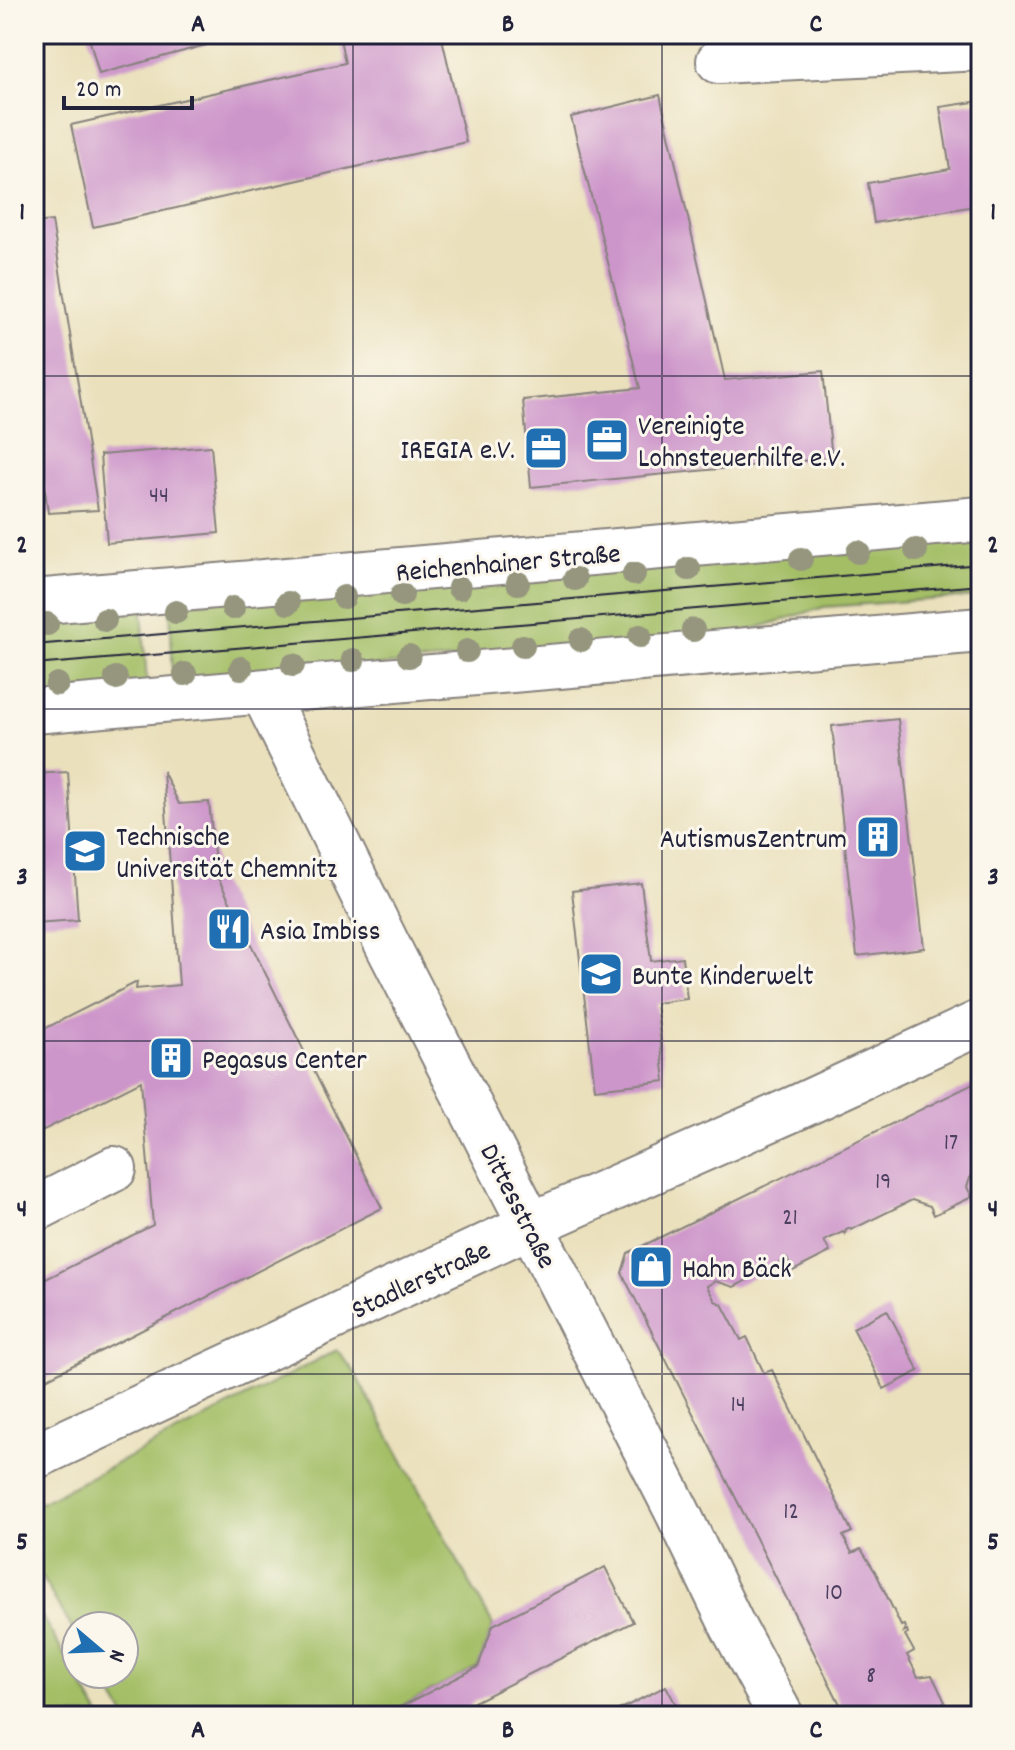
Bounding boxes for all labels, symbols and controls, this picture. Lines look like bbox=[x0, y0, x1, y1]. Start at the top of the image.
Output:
text: A bbox=[191, 7, 205, 44]
text: B bbox=[502, 7, 514, 44]
text: C bbox=[810, 7, 823, 44]
scale bar bbox=[64, 60, 192, 110]
text: 20 m bbox=[76, 74, 122, 108]
text: 1 bbox=[19, 195, 25, 232]
text: 1 bbox=[990, 195, 996, 232]
place label: Vereinigte Lohnsteuerhilfe e.V. bbox=[638, 409, 845, 481]
office icon: Vereinigte Lohnsteuerhilfe e.V. bbox=[583, 416, 631, 464]
office icon: IREGIA e.V. bbox=[522, 424, 570, 472]
place label: IREGIA e.V. bbox=[400, 433, 515, 473]
house number: 44 bbox=[149, 480, 169, 514]
text: 2 bbox=[16, 528, 28, 565]
text: 2 bbox=[987, 528, 999, 565]
street label: Reichenhainer Straße bbox=[394, 536, 622, 596]
building icon: AutismusZentrum bbox=[854, 813, 902, 861]
place label: Technische Universität Chemnitz bbox=[116, 820, 338, 892]
place label: AutismusZentrum bbox=[660, 822, 847, 862]
school or university icon: Technische Universität Chemnitz bbox=[61, 827, 109, 875]
text: 3 bbox=[16, 860, 28, 897]
text: 3 bbox=[987, 860, 999, 897]
restaurant icon: Asia Imbiss bbox=[205, 905, 253, 953]
place label: Asia Imbiss bbox=[260, 914, 381, 954]
school or university icon: Bunte Kinderwelt bbox=[577, 950, 625, 998]
place label: Bunte Kinderwelt bbox=[632, 959, 814, 999]
building icon: Pegasus Center bbox=[147, 1034, 195, 1082]
place label: Pegasus Center bbox=[202, 1043, 367, 1083]
house number: 17 bbox=[944, 1127, 958, 1161]
street label: Dittesstraße bbox=[467, 1138, 564, 1277]
house number: 19 bbox=[875, 1166, 891, 1200]
text: 4 bbox=[17, 1192, 27, 1229]
text: 4 bbox=[988, 1192, 998, 1229]
house number: 21 bbox=[782, 1202, 798, 1236]
street label: Stadlerstraße bbox=[346, 1233, 498, 1332]
shop icon: Hahn Bäck bbox=[627, 1243, 675, 1291]
place label: Hahn Bäck bbox=[682, 1252, 792, 1292]
house number: 14 bbox=[730, 1389, 746, 1423]
house number: 12 bbox=[783, 1496, 799, 1530]
text: 5 bbox=[16, 1525, 28, 1562]
text: 5 bbox=[987, 1525, 999, 1562]
house number: 10 bbox=[825, 1577, 843, 1611]
north arrow bbox=[60, 1610, 140, 1690]
text: N bbox=[99, 1645, 132, 1666]
house number: 8 bbox=[866, 1660, 876, 1694]
text: A bbox=[191, 1713, 205, 1750]
text: B bbox=[502, 1713, 514, 1750]
text: C bbox=[810, 1713, 823, 1750]

